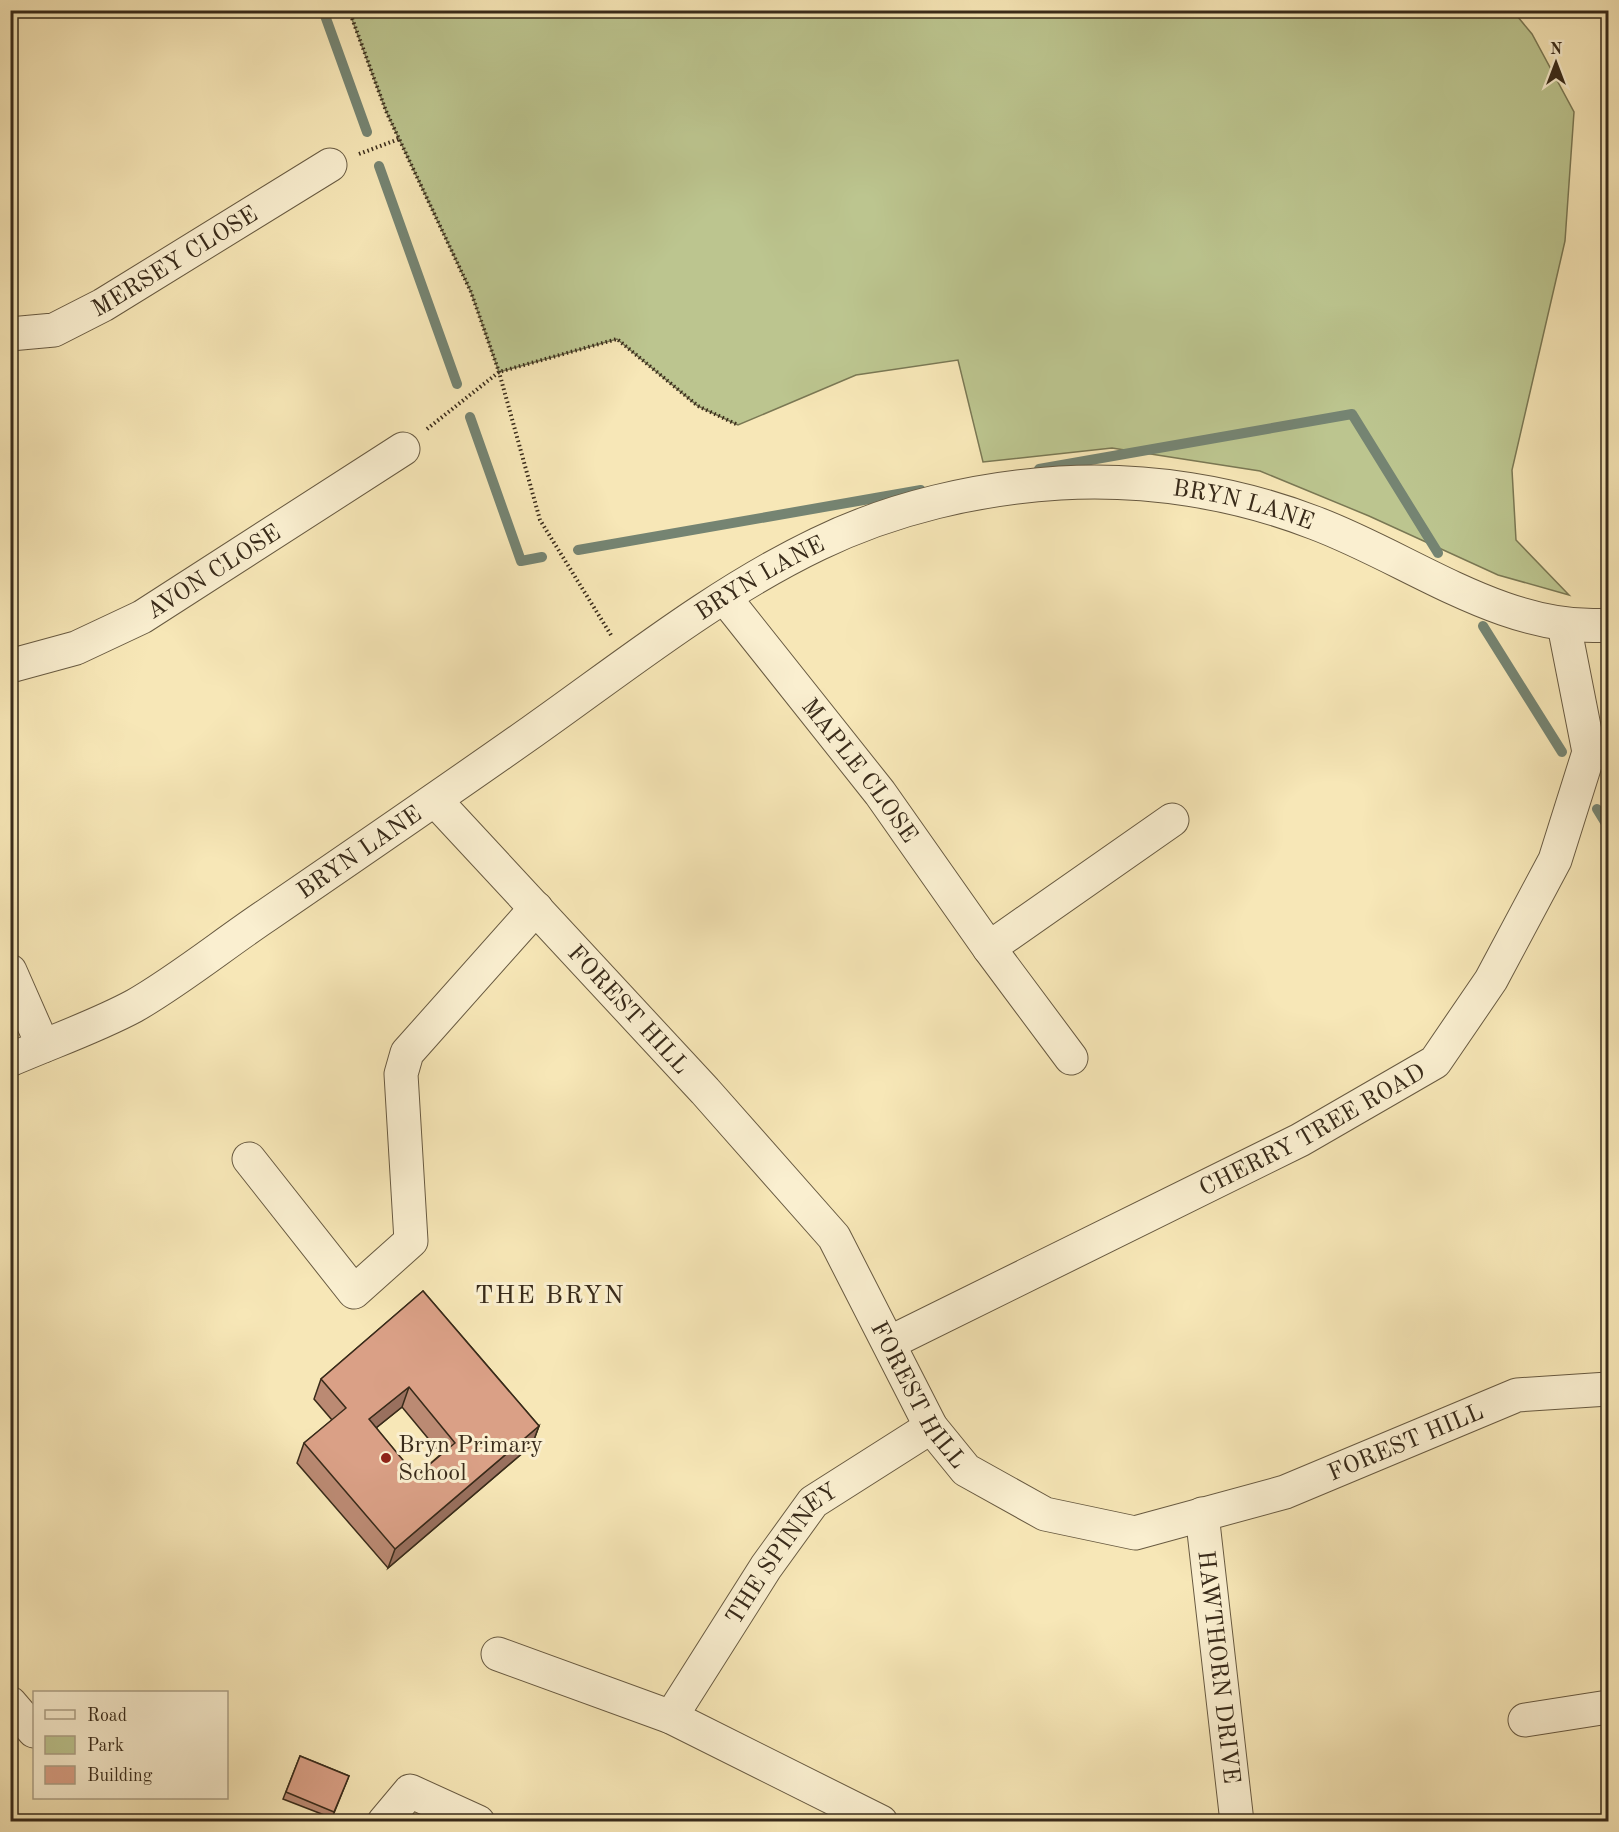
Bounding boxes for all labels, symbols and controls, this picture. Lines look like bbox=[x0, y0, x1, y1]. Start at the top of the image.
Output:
north arrow bbox=[1526, 33, 1586, 93]
text: N bbox=[1550, 42, 1563, 58]
street label: MERSEY CLOSE bbox=[88, 203, 263, 323]
street label: BRYN LANE bbox=[1171, 477, 1317, 535]
street label: AVON CLOSE bbox=[143, 521, 285, 625]
street label: BRYN LANE bbox=[692, 533, 829, 626]
street label: MAPLE CLOSE bbox=[796, 695, 921, 848]
street label: BRYN LANE bbox=[294, 803, 427, 904]
street label: FOREST HILL bbox=[562, 941, 693, 1079]
street label: CHERRY TREE ROAD bbox=[1196, 1060, 1430, 1202]
district label: THE BRYN bbox=[475, 1283, 625, 1309]
street label: FOREST HILL bbox=[865, 1318, 970, 1474]
street label: FOREST HILL bbox=[1325, 1400, 1487, 1487]
place label: Bryn Primary School bbox=[398, 1434, 543, 1486]
marker: Bryn Primary School bbox=[379, 1451, 393, 1465]
street label: THE SPINNEY bbox=[723, 1480, 842, 1629]
street label: HAWTHORN DRIVE bbox=[1192, 1549, 1243, 1785]
legend bbox=[33, 1691, 228, 1799]
text: Road bbox=[87, 1707, 127, 1725]
text: Park bbox=[87, 1737, 124, 1755]
text: Building bbox=[87, 1767, 153, 1785]

